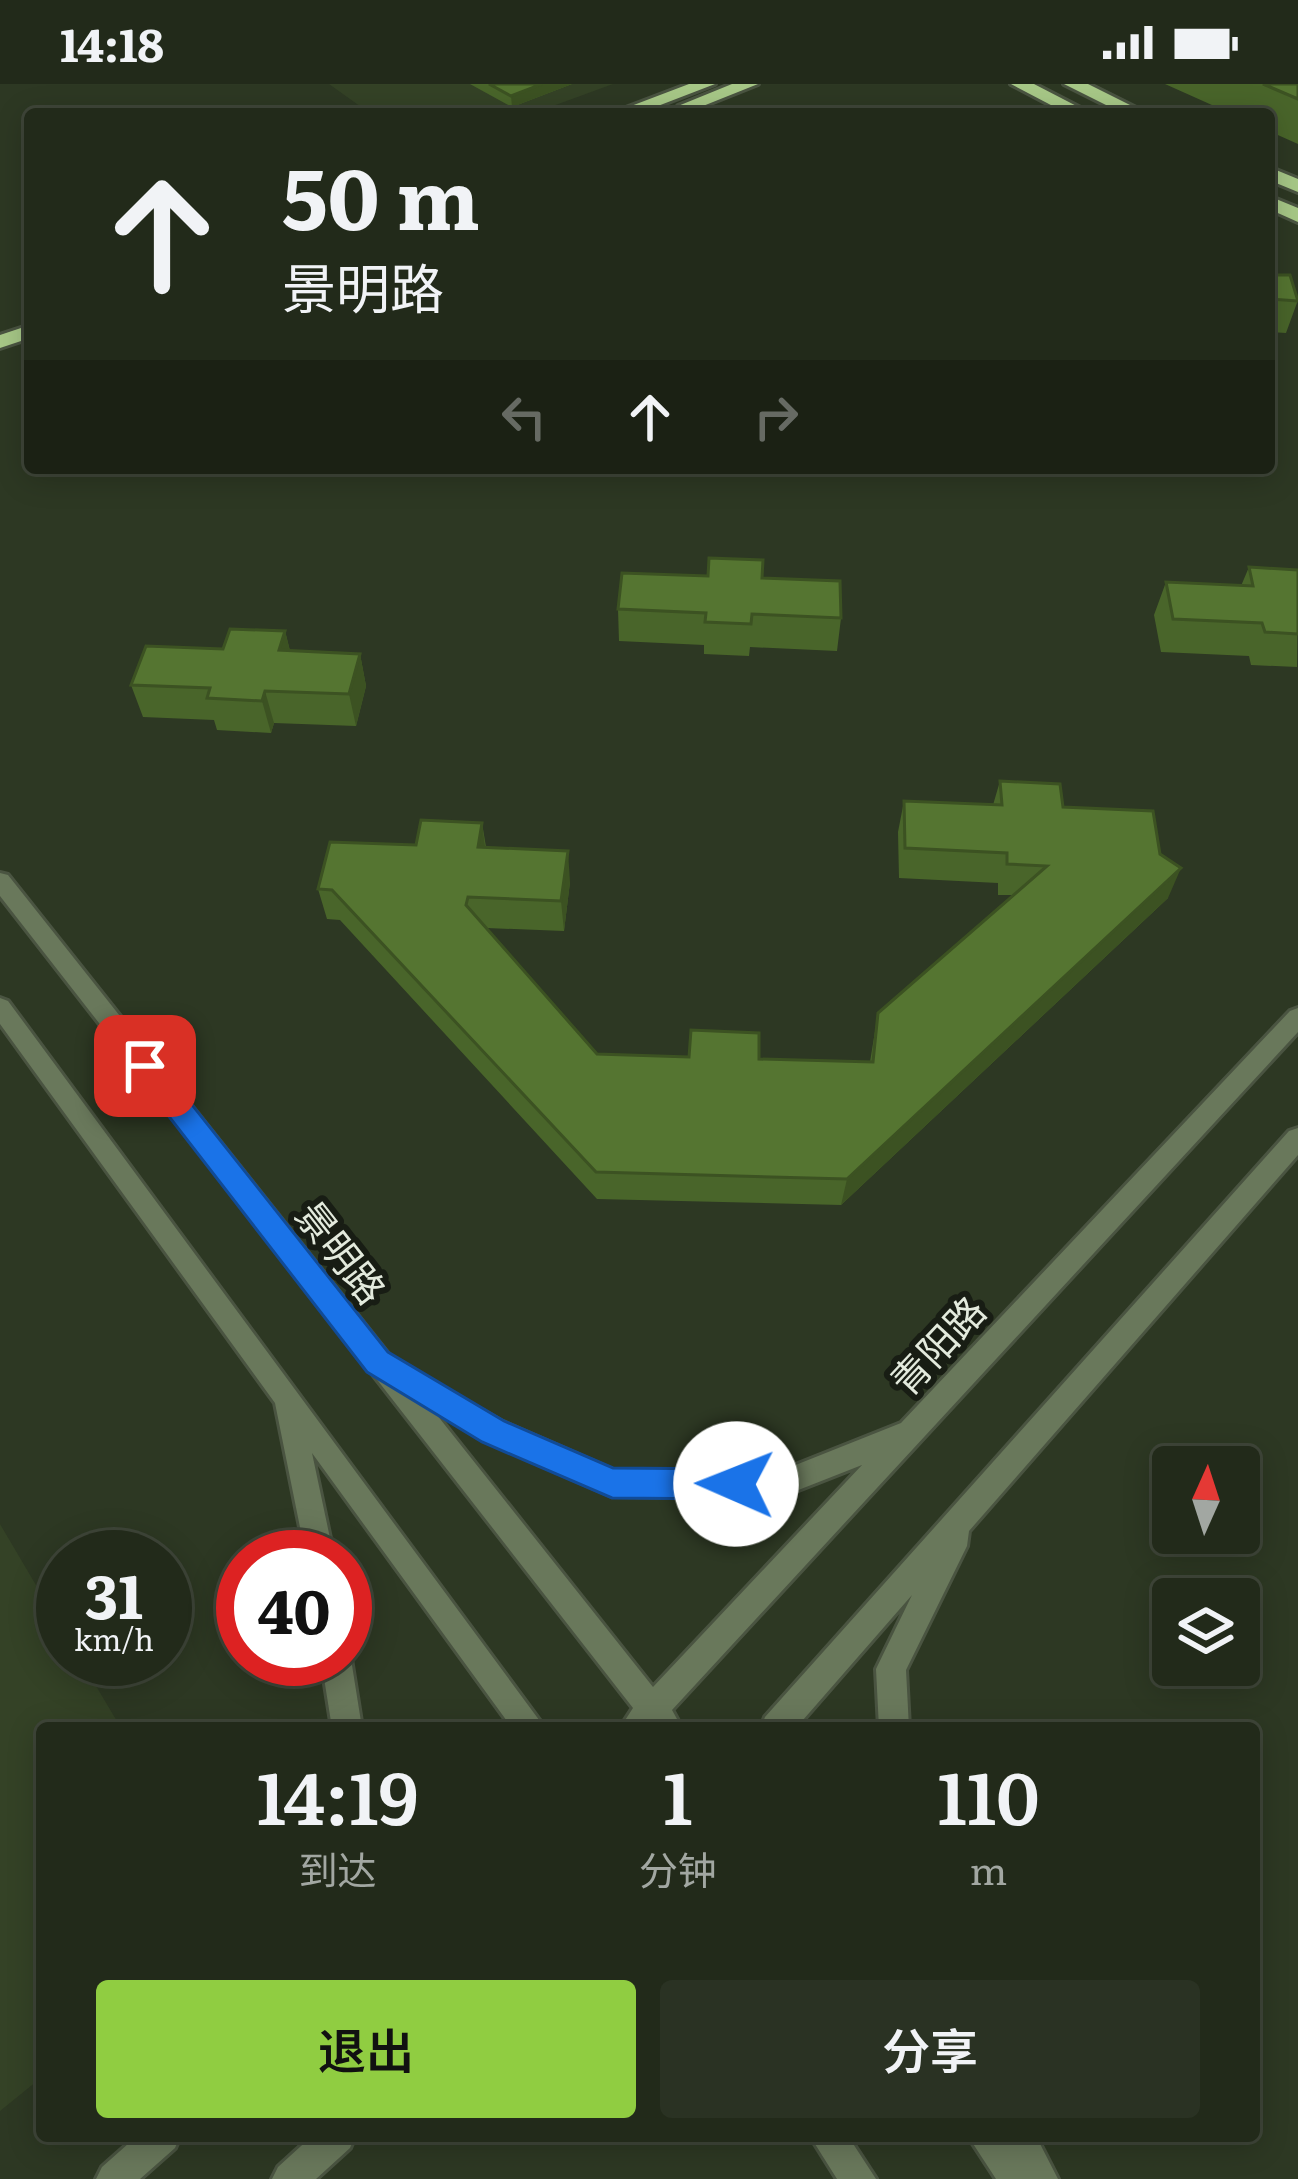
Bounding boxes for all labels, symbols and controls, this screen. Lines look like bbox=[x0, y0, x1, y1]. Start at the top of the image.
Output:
text: 14:18 bbox=[60, 9, 164, 76]
text: 50 m bbox=[282, 131, 480, 256]
icon: ahead bbox=[84, 156, 240, 312]
text: 景明路 bbox=[282, 245, 444, 326]
icon: left bbox=[491, 384, 557, 450]
icon: ahead bbox=[617, 384, 683, 450]
icon: right bbox=[743, 384, 809, 450]
pin bbox=[94, 1015, 196, 1117]
icon: arrive bbox=[112, 1033, 178, 1099]
street label: 景明路 bbox=[284, 1187, 402, 1315]
street label: 青阳路 bbox=[875, 1281, 997, 1407]
position arrow bbox=[673, 1421, 799, 1547]
north arrow bbox=[1152, 1446, 1260, 1554]
map controls bbox=[1152, 1446, 1260, 1686]
speed limit sign: 40 bbox=[216, 1530, 372, 1686]
text: 31 bbox=[85, 1548, 143, 1637]
button: layers bbox=[1152, 1578, 1260, 1686]
text: km/h bbox=[74, 1616, 154, 1660]
text: 14:19 bbox=[256, 1740, 418, 1847]
text: 1 bbox=[663, 1740, 693, 1847]
text: 110 bbox=[937, 1740, 1040, 1847]
text: 到达 bbox=[298, 1839, 376, 1897]
text: 分钟 bbox=[639, 1839, 717, 1897]
text: m bbox=[969, 1839, 1007, 1897]
button: 退出 bbox=[96, 1980, 636, 2118]
button: 分享 bbox=[660, 1980, 1200, 2118]

